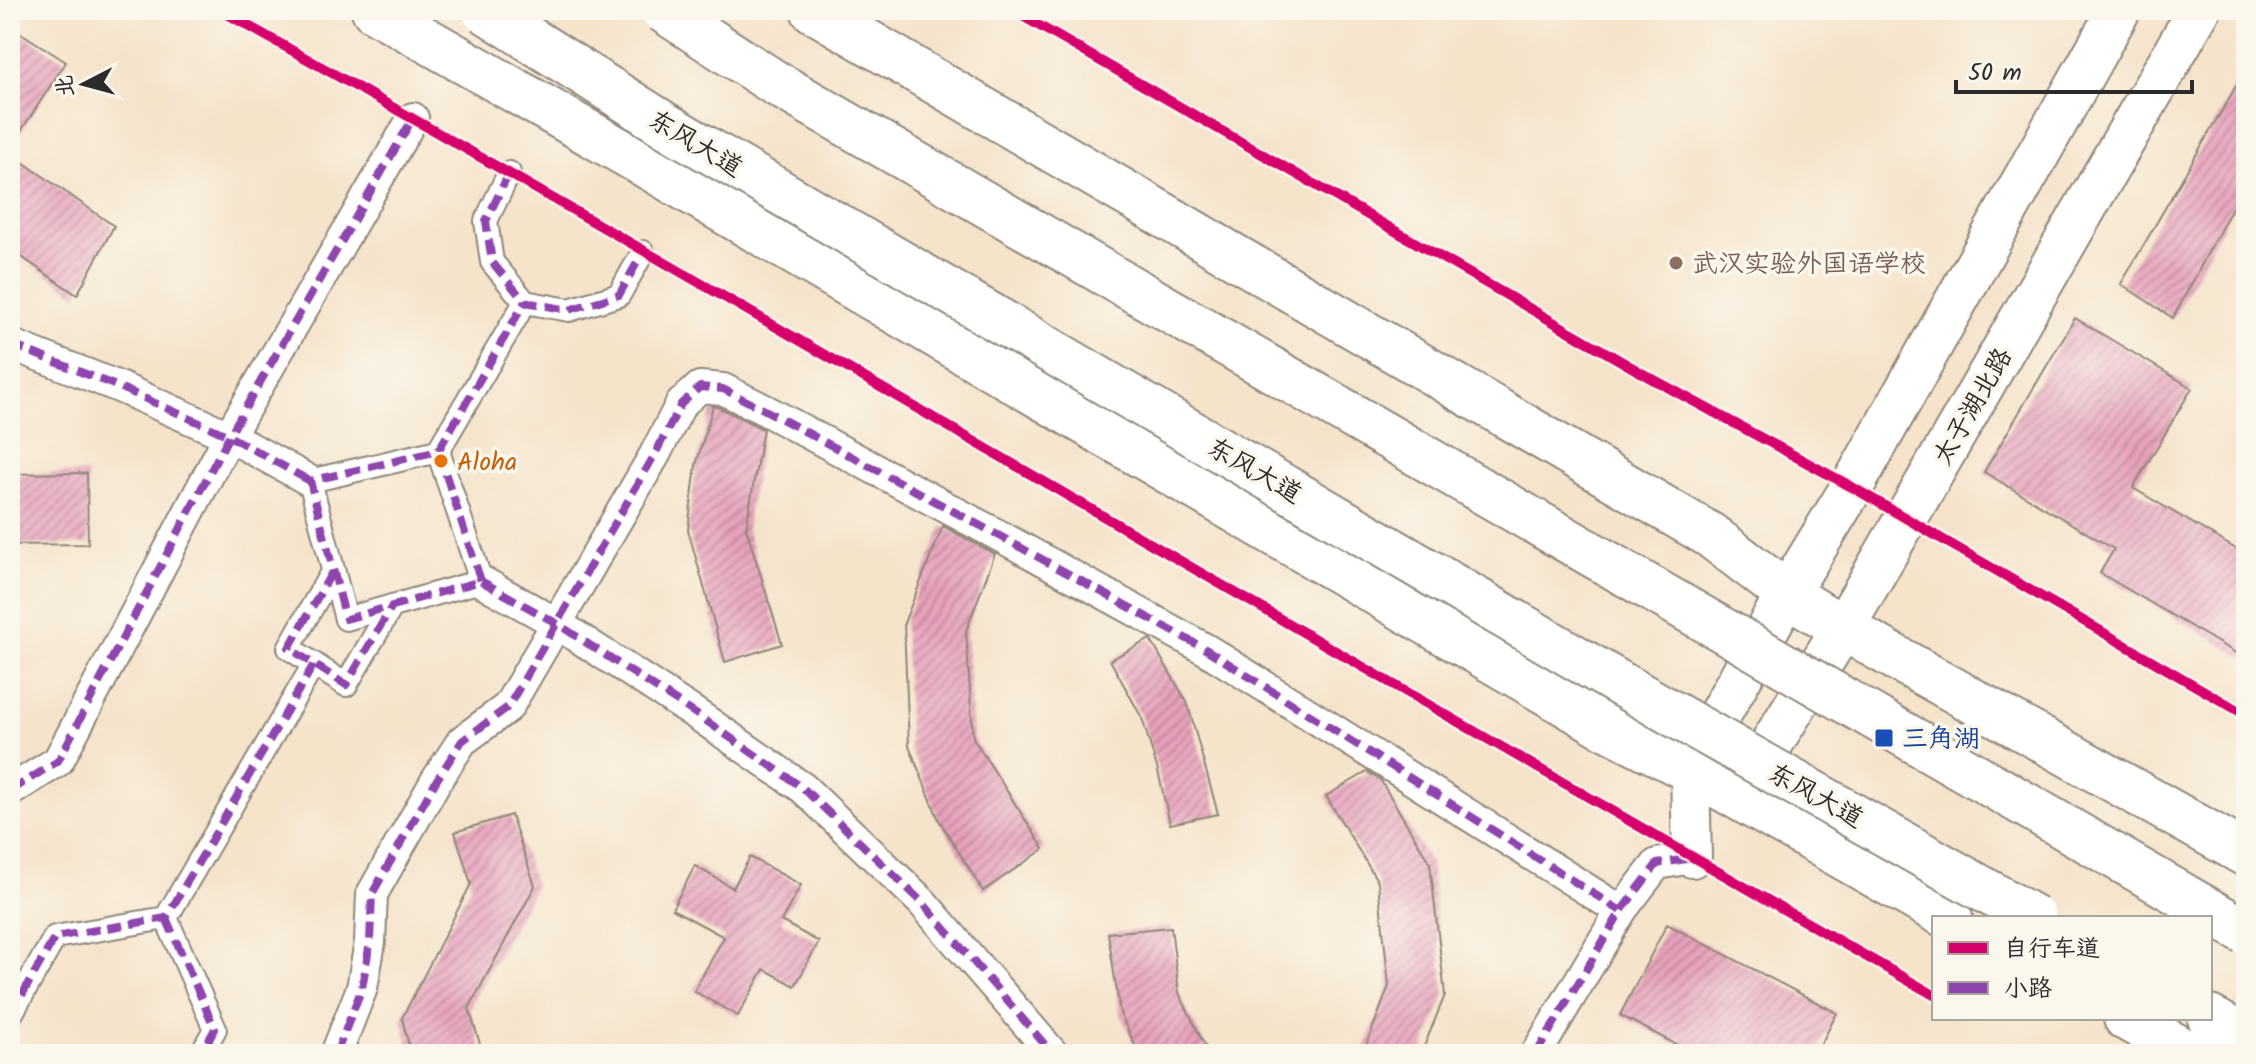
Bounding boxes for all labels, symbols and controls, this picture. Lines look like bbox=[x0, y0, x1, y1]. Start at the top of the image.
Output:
north arrow bbox=[44, 44, 124, 124]
scale bar bbox=[1956, 44, 2192, 94]
text: 50 m bbox=[1968, 54, 2022, 93]
text: 北 bbox=[48, 73, 85, 99]
street label: 东风大道 bbox=[640, 100, 750, 190]
place label: 武汉实验外国语学校 bbox=[1692, 244, 1926, 286]
marker: 武汉实验外国语学校 bbox=[1667, 254, 1685, 272]
street label: 太子湖北路 bbox=[1923, 340, 2024, 474]
street label: 东风大道 bbox=[1198, 428, 1310, 516]
place label: Aloha bbox=[457, 442, 517, 484]
marker: Aloha bbox=[432, 452, 450, 470]
place label: 三角湖 bbox=[1902, 719, 1980, 761]
marker: 三角湖 bbox=[1873, 727, 1895, 749]
street label: 东风大道 bbox=[1759, 753, 1871, 840]
legend bbox=[1932, 916, 2212, 1020]
text: 自行车道 bbox=[2004, 930, 2100, 969]
text: 小路 bbox=[2004, 970, 2052, 1009]

